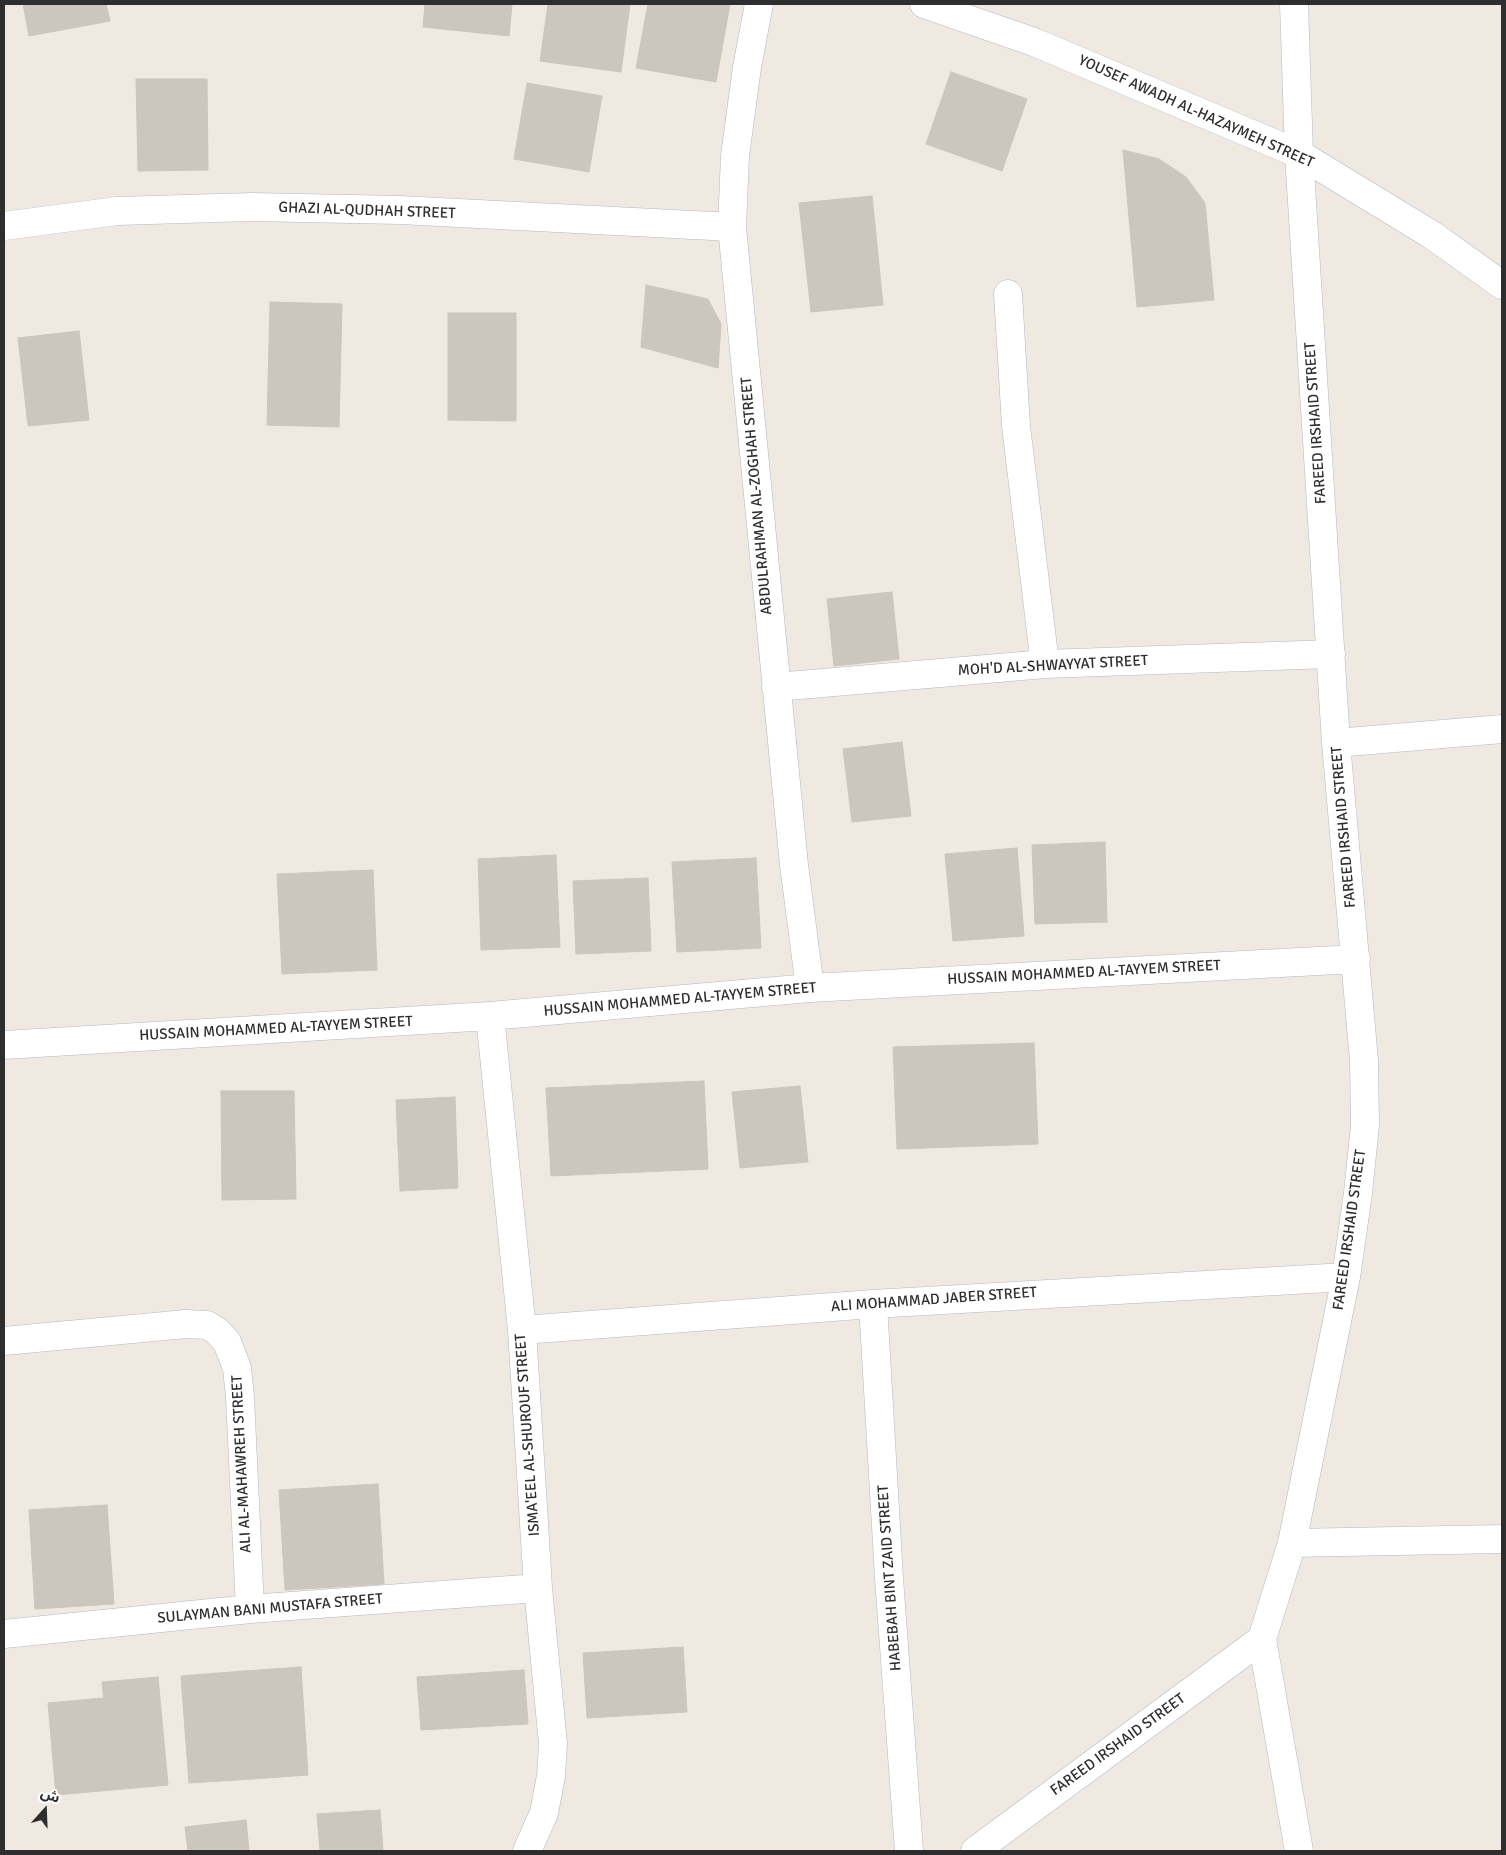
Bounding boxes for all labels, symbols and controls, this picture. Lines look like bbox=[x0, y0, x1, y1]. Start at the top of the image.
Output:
street label: YOUSEF AWADH AL-HAZAYMEH STREET bbox=[1076, 52, 1316, 172]
street label: GHAZI AL-QUDHAH STREET bbox=[278, 199, 456, 223]
street label: FAREED IRSHAID STREET bbox=[1301, 341, 1331, 505]
street label: ABDULRAHMAN AL-ZOGHAH STREET bbox=[738, 376, 776, 616]
street label: MOH'D AL-SHWAYYAT STREET bbox=[957, 652, 1149, 680]
street label: FAREED IRSHAID STREET bbox=[1328, 745, 1360, 909]
street label: HUSSAIN MOHAMMED AL-TAYYEM STREET bbox=[947, 957, 1221, 989]
street label: HUSSAIN MOHAMMED AL-TAYYEM STREET bbox=[543, 979, 817, 1021]
street label: HUSSAIN MOHAMMED AL-TAYYEM STREET bbox=[139, 1013, 413, 1045]
street label: FAREED IRSHAID STREET bbox=[1330, 1148, 1370, 1312]
street label: ALI MOHAMMAD JABER STREET bbox=[830, 1284, 1038, 1316]
street label: ISMA'EEL AL-SHUROUF STREET bbox=[512, 1333, 544, 1537]
street label: ALI AL-MAHAWREH STREET bbox=[228, 1375, 256, 1553]
street label: HABEBAH BINT ZAID STREET bbox=[875, 1484, 905, 1672]
street label: SULAYMAN BANI MUSTAFA STREET bbox=[157, 1590, 383, 1628]
street label: FAREED IRSHAID STREET bbox=[1047, 1690, 1189, 1800]
text: ش bbox=[38, 1784, 62, 1807]
north arrow bbox=[20, 1785, 70, 1835]

